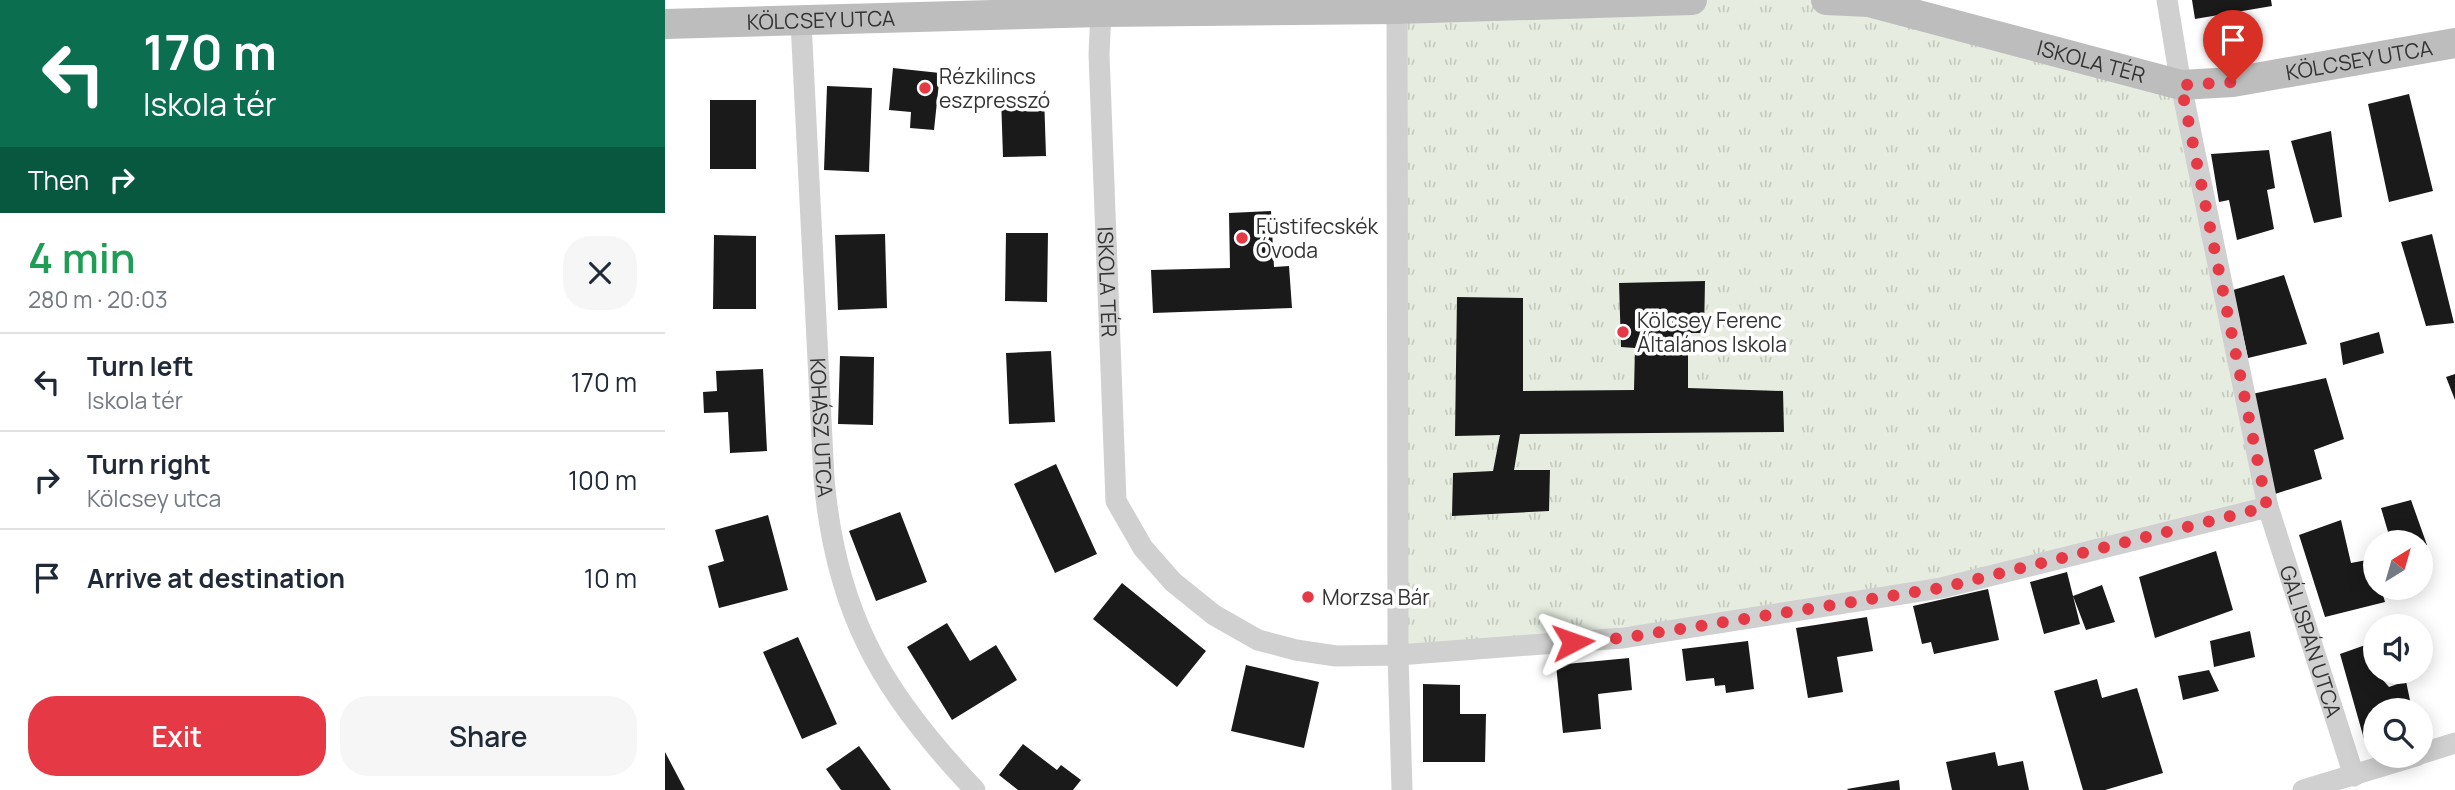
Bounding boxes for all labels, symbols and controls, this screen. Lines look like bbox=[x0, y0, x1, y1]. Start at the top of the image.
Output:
street label: KÖLCSEY UTCA bbox=[746, 4, 896, 36]
pin bbox=[2203, 10, 2263, 82]
text: 170 m bbox=[143, 18, 277, 85]
icon: arrive bbox=[2214, 21, 2252, 59]
icon: left bbox=[28, 28, 119, 119]
street label: ISKOLA TÉR bbox=[2034, 33, 2148, 89]
street label: KÖLCSEY UTCA bbox=[2284, 33, 2435, 86]
place label: Rézkilincs eszpresszó bbox=[939, 62, 1050, 114]
marker: Rézkilincs eszpresszó bbox=[917, 80, 933, 96]
text: Iskola tér bbox=[143, 82, 276, 126]
icon: right bbox=[103, 161, 141, 199]
text: Then bbox=[28, 162, 89, 198]
place label: Füstifecskék Óvoda bbox=[1256, 212, 1379, 264]
street label: ISKOLA TÉR bbox=[1092, 226, 1124, 338]
text: 4 min bbox=[28, 228, 136, 286]
marker: Füstifecskék Óvoda bbox=[1234, 230, 1250, 246]
button: close bbox=[563, 236, 637, 310]
text: 280 m · 20:03 bbox=[28, 283, 168, 315]
place label: Kölcsey Ferenc Általános Iskola bbox=[1637, 306, 1787, 358]
marker: Kölcsey Ferenc Általános Iskola bbox=[1615, 324, 1631, 340]
text: Turn left bbox=[87, 348, 194, 384]
street label: KOHÁSZ UTCA bbox=[804, 357, 840, 499]
icon: left bbox=[28, 363, 66, 401]
text: 170 m bbox=[571, 364, 637, 400]
text: Iskola tér bbox=[87, 384, 183, 416]
text: Turn right bbox=[87, 446, 211, 482]
icon: right bbox=[28, 461, 66, 499]
text: 100 m bbox=[568, 462, 637, 498]
text: Kölcsey utca bbox=[87, 482, 221, 514]
north arrow bbox=[2363, 530, 2433, 600]
map controls bbox=[2363, 530, 2433, 768]
icon: arrive bbox=[28, 559, 66, 597]
text: Arrive at destination bbox=[87, 560, 345, 596]
text: 10 m bbox=[584, 560, 637, 596]
street label: GÁL ISPÁN UTCA bbox=[2274, 562, 2348, 721]
place label: Morzsa Bár bbox=[1322, 583, 1430, 611]
marker: Morzsa Bár bbox=[1300, 589, 1316, 605]
position arrow bbox=[1536, 605, 1610, 679]
button: sound bbox=[2363, 614, 2433, 684]
button: Exit bbox=[28, 696, 326, 776]
button: Share bbox=[340, 696, 637, 776]
button: search bbox=[2363, 698, 2433, 768]

